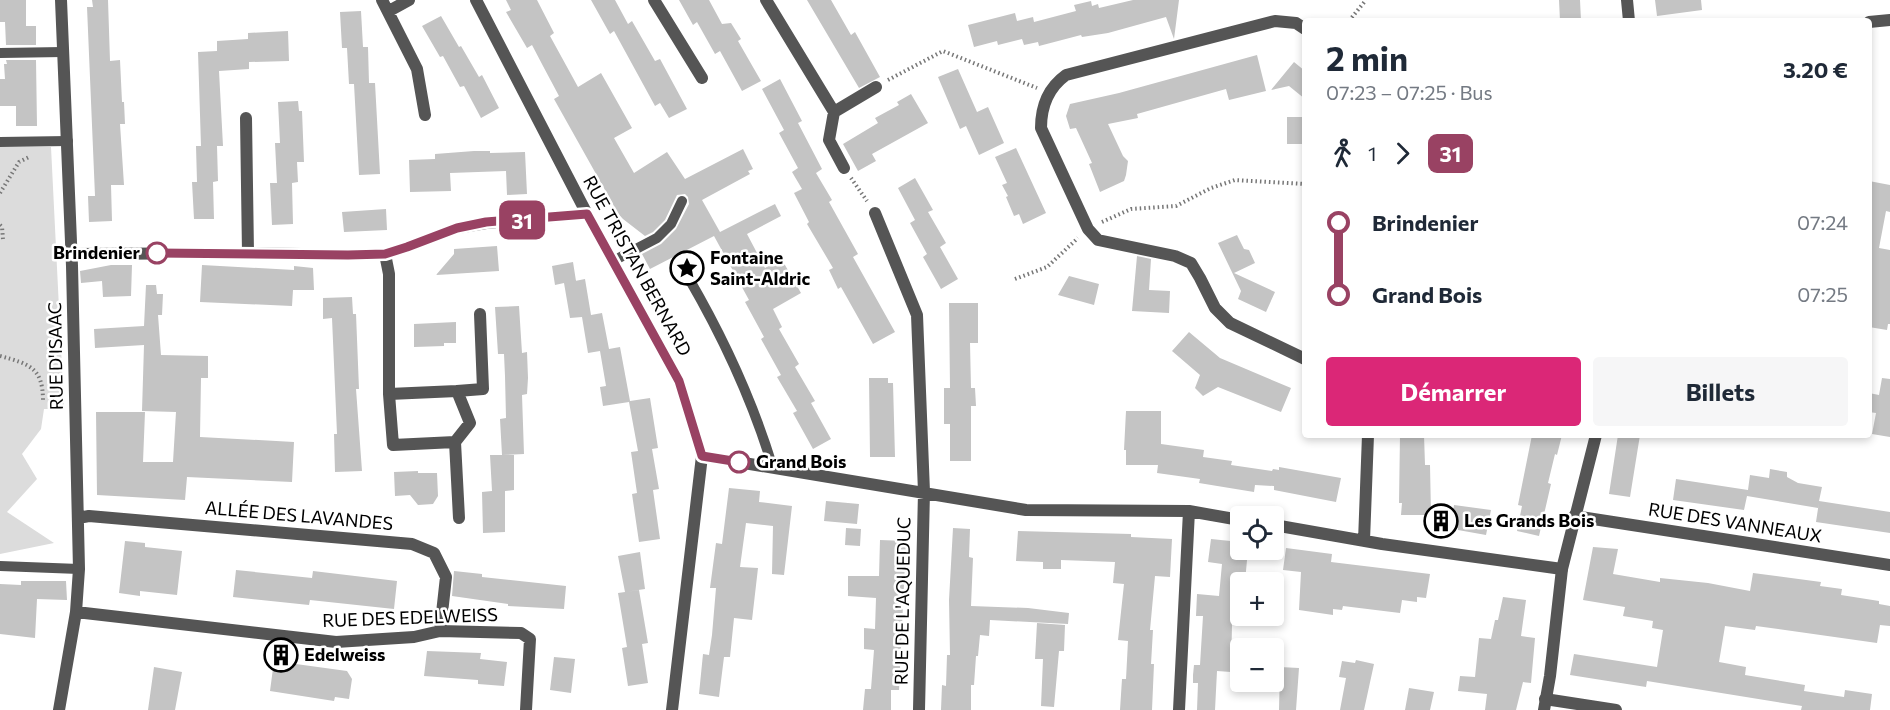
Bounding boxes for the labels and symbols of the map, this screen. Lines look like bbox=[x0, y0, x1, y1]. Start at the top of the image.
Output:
street label: RUE TRISTAN BERNARD bbox=[579, 171, 697, 360]
line badge: 31 bbox=[495, 200, 549, 240]
place label: Brindenier bbox=[53, 241, 141, 263]
marker: Brindenier bbox=[146, 242, 168, 264]
place label: Fontaine Saint-Aldric bbox=[710, 246, 810, 289]
place icon: Fontaine Saint-Aldric bbox=[669, 250, 705, 286]
street label: RUE D'ISAAC bbox=[43, 302, 67, 410]
place label: Grand Bois bbox=[756, 450, 846, 472]
marker: Grand Bois bbox=[728, 451, 750, 473]
street label: ALLÉE DES LAVANDES bbox=[204, 496, 394, 534]
street label: RUE DES VANNEAUX bbox=[1647, 497, 1824, 547]
building icon: Les Grands Bois bbox=[1423, 503, 1459, 539]
place label: Les Grands Bois bbox=[1464, 509, 1594, 531]
street label: RUE DE L'AQUEDUC bbox=[890, 517, 914, 685]
street label: RUE DES EDELWEISS bbox=[322, 603, 498, 631]
building icon: Edelweiss bbox=[263, 637, 299, 673]
place label: Edelweiss bbox=[304, 643, 385, 665]

